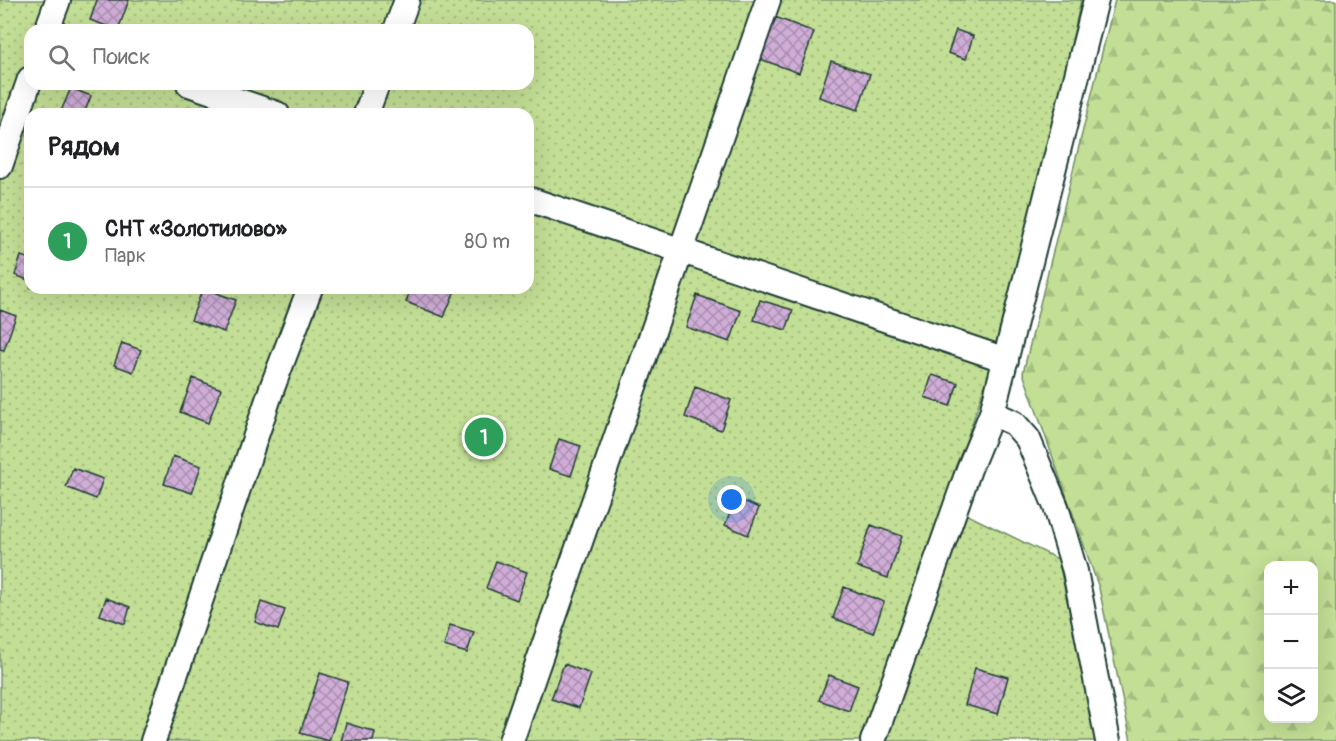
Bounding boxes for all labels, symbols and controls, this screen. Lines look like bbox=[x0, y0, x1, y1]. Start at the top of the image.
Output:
search box bbox=[24, 24, 534, 90]
icon: search bbox=[45, 41, 78, 74]
text: Поиск bbox=[93, 43, 150, 71]
text: Рядом bbox=[48, 131, 120, 163]
text: СНТ «Золотилово» bbox=[105, 215, 287, 243]
text: 1 bbox=[64, 229, 71, 254]
text: 80 m bbox=[464, 229, 510, 254]
text: Парк bbox=[105, 243, 146, 268]
pin: 1 bbox=[464, 414, 504, 460]
your location bbox=[717, 485, 746, 514]
map controls bbox=[1264, 561, 1318, 723]
button: + bbox=[1264, 561, 1318, 615]
button: − bbox=[1264, 615, 1318, 669]
button: layers bbox=[1264, 669, 1318, 723]

